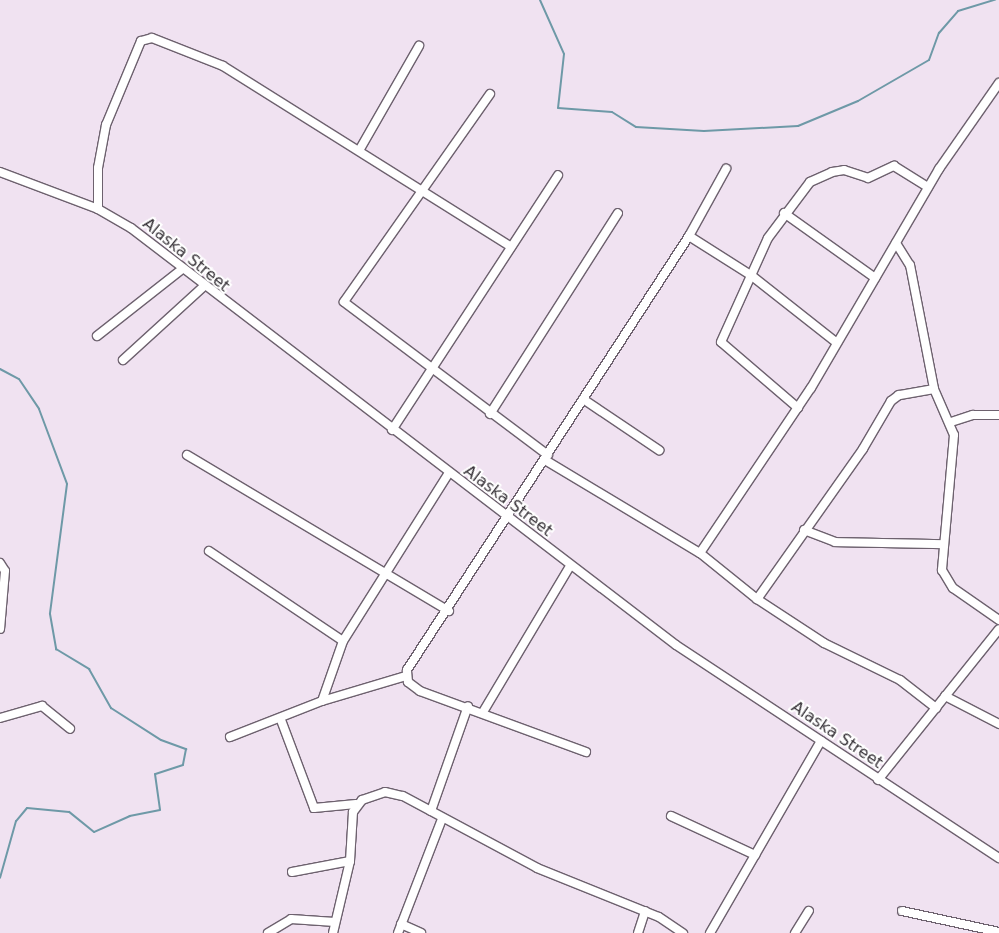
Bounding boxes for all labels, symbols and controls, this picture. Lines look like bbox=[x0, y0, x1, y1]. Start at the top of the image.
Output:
street label: Alaska Street bbox=[139, 214, 233, 296]
street label: Alaska Street bbox=[460, 461, 556, 541]
street label: Alaska Street bbox=[788, 697, 886, 773]

